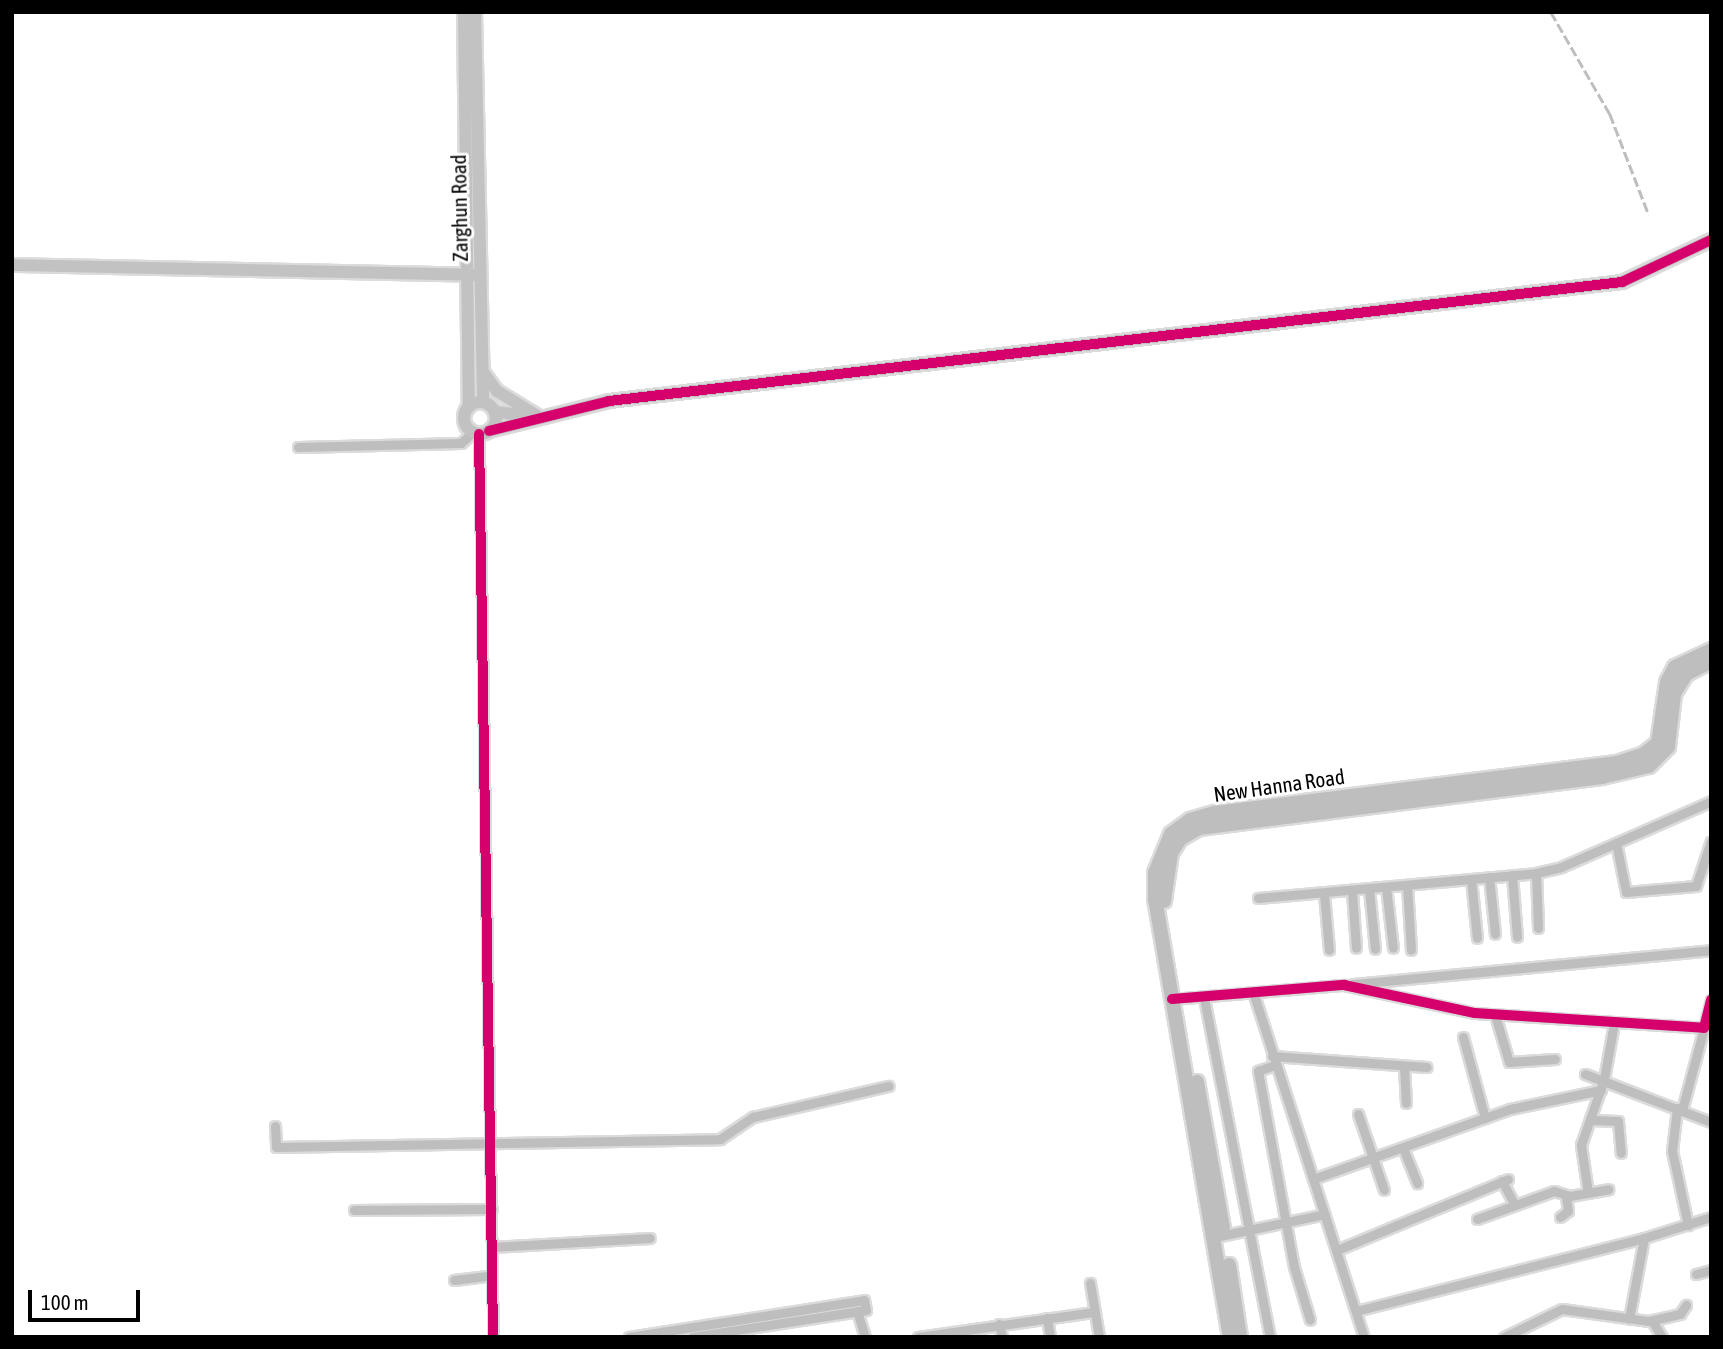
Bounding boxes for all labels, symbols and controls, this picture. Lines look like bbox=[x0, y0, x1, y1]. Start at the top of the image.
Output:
street label: Zarghun Road bbox=[445, 154, 473, 262]
street label: New Hanna Road bbox=[1212, 763, 1346, 807]
scale bar bbox=[32, 1276, 144, 1320]
text: 100 m bbox=[41, 1290, 89, 1314]

